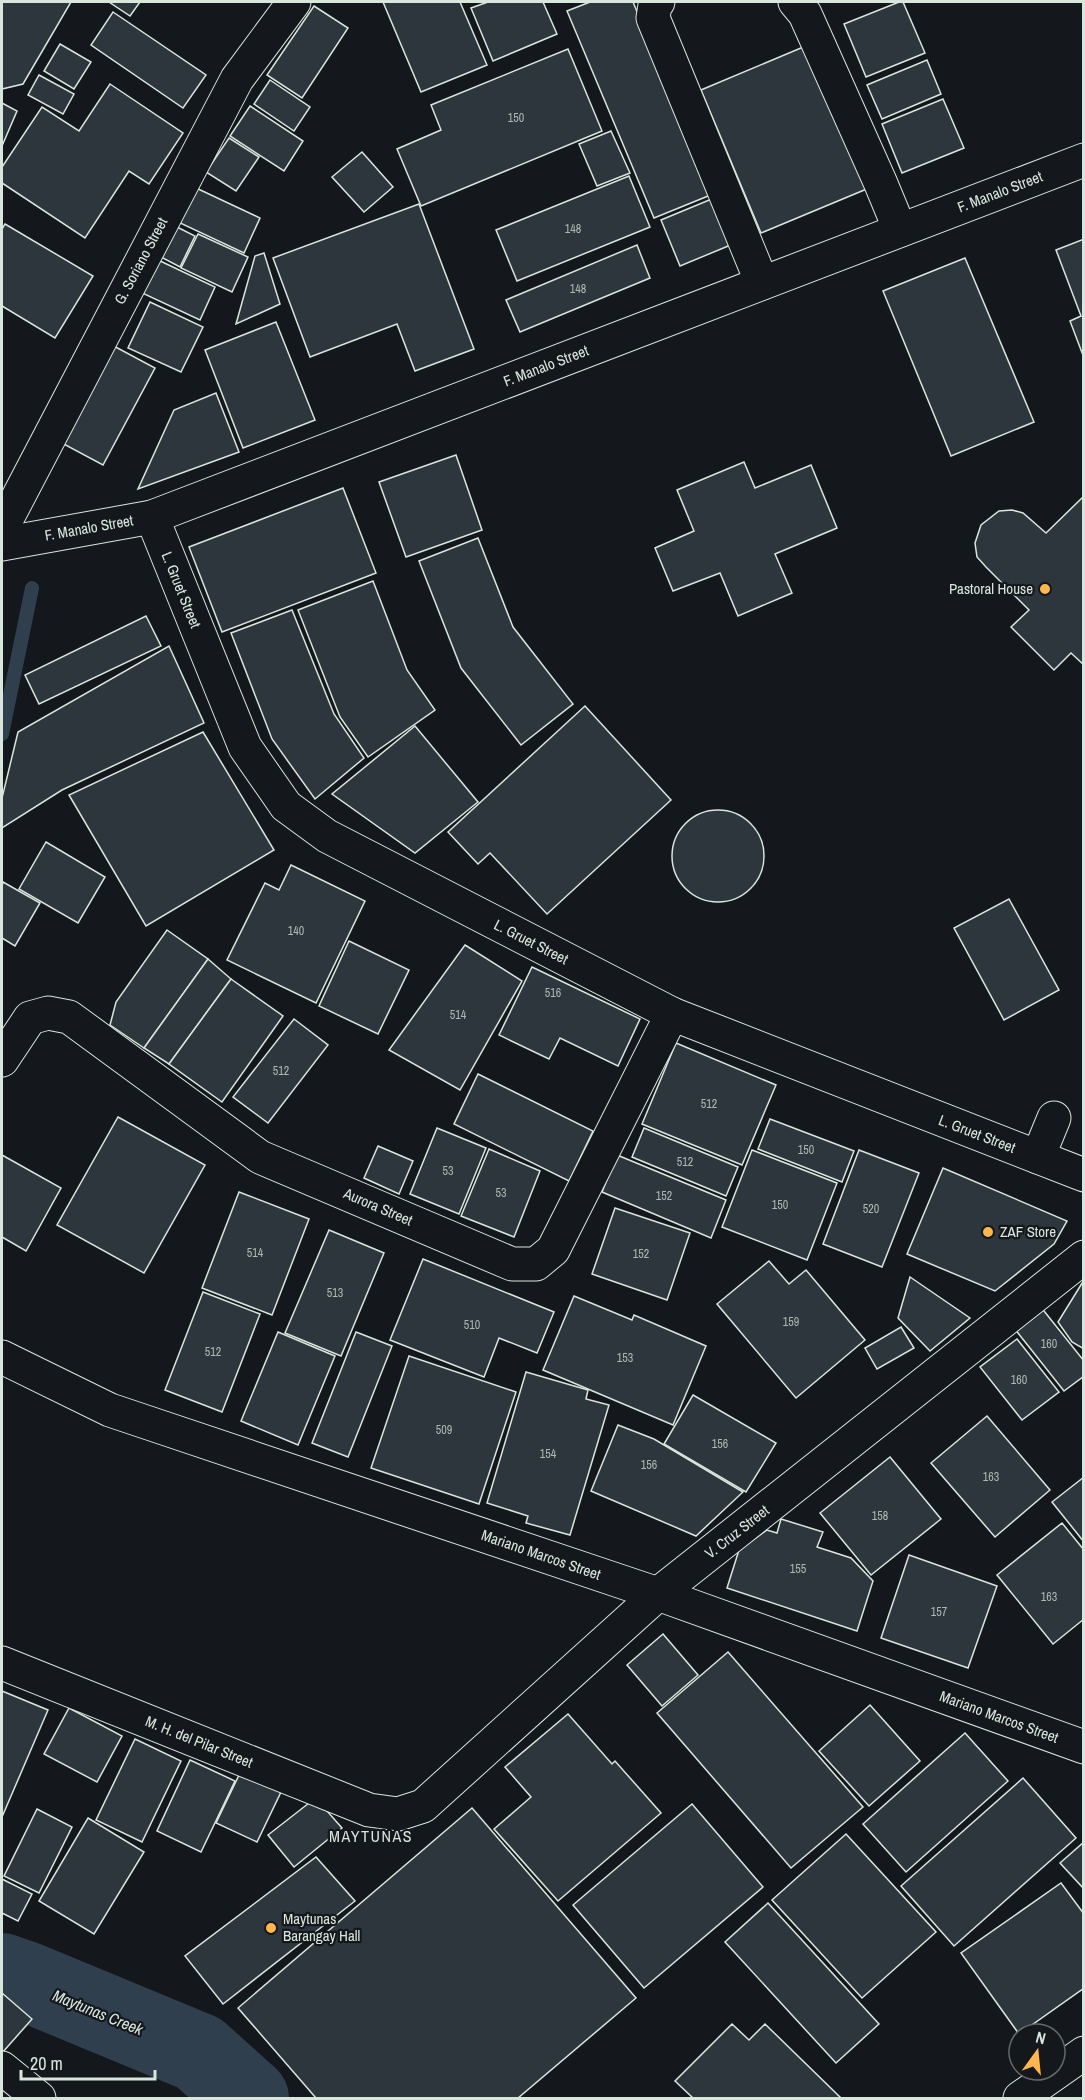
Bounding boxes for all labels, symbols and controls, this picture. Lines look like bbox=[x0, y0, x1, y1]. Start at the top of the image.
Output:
house number: 150 bbox=[508, 110, 524, 126]
street label: F. Manalo Street bbox=[954, 165, 1046, 217]
street label: G. Soriano Street bbox=[109, 213, 173, 308]
house number: 148 bbox=[565, 221, 581, 237]
house number: 148 bbox=[570, 281, 586, 297]
street label: F. Manalo Street bbox=[500, 339, 592, 391]
street label: F. Manalo Street bbox=[43, 509, 135, 546]
street label: L. Gruet Street bbox=[157, 548, 207, 632]
place label: Pastoral House bbox=[949, 578, 1033, 599]
marker: Pastoral House bbox=[1038, 582, 1052, 596]
street label: L. Gruet Street bbox=[491, 914, 572, 969]
house number: 140 bbox=[288, 923, 304, 939]
house number: 516 bbox=[545, 985, 561, 1001]
house number: 514 bbox=[450, 1007, 467, 1023]
house number: 512 bbox=[273, 1063, 289, 1079]
house number: 512 bbox=[701, 1096, 717, 1112]
street label: L. Gruet Street bbox=[936, 1109, 1019, 1158]
house number: 150 bbox=[798, 1142, 814, 1158]
house number: 512 bbox=[677, 1154, 693, 1170]
house number: 53 bbox=[443, 1163, 453, 1179]
street label: Aurora Street bbox=[340, 1182, 417, 1231]
house number: 53 bbox=[496, 1185, 506, 1201]
house number: 152 bbox=[656, 1188, 672, 1204]
house number: 150 bbox=[772, 1197, 788, 1213]
house number: 520 bbox=[863, 1201, 879, 1217]
place label: ZAF Store bbox=[1000, 1221, 1056, 1242]
marker: ZAF Store bbox=[981, 1225, 995, 1239]
house number: 514 bbox=[247, 1245, 264, 1261]
house number: 152 bbox=[633, 1246, 649, 1262]
house number: 513 bbox=[327, 1285, 343, 1301]
house number: 159 bbox=[783, 1314, 799, 1330]
house number: 510 bbox=[464, 1317, 480, 1333]
house number: 160 bbox=[1041, 1336, 1057, 1352]
house number: 512 bbox=[205, 1344, 221, 1360]
house number: 153 bbox=[617, 1350, 633, 1366]
house number: 160 bbox=[1011, 1372, 1027, 1388]
house number: 509 bbox=[436, 1422, 452, 1438]
house number: 156 bbox=[712, 1436, 728, 1452]
house number: 154 bbox=[540, 1446, 557, 1462]
house number: 156 bbox=[641, 1457, 657, 1473]
house number: 163 bbox=[983, 1469, 999, 1485]
street label: V. Cruz Street bbox=[700, 1500, 774, 1563]
house number: 158 bbox=[872, 1508, 888, 1524]
street label: Mariano Marcos Street bbox=[479, 1524, 604, 1585]
house number: 155 bbox=[790, 1561, 807, 1577]
house number: 163 bbox=[1041, 1589, 1057, 1605]
house number: 157 bbox=[931, 1604, 948, 1620]
street label: Mariano Marcos Street bbox=[937, 1685, 1062, 1748]
street label: M. H. del Pilar Street bbox=[142, 1710, 257, 1773]
district label: MAYTUNAS bbox=[329, 1825, 413, 1847]
place label: Maytunas Barangay Hall bbox=[283, 1908, 360, 1946]
marker: Maytunas Barangay Hall bbox=[264, 1921, 278, 1935]
water label: Maytunas Creek bbox=[50, 1984, 147, 2040]
north arrow bbox=[1007, 2022, 1067, 2082]
text: N bbox=[1033, 2026, 1048, 2049]
scale bar bbox=[21, 2043, 154, 2081]
text: 20 m bbox=[30, 2051, 63, 2076]

